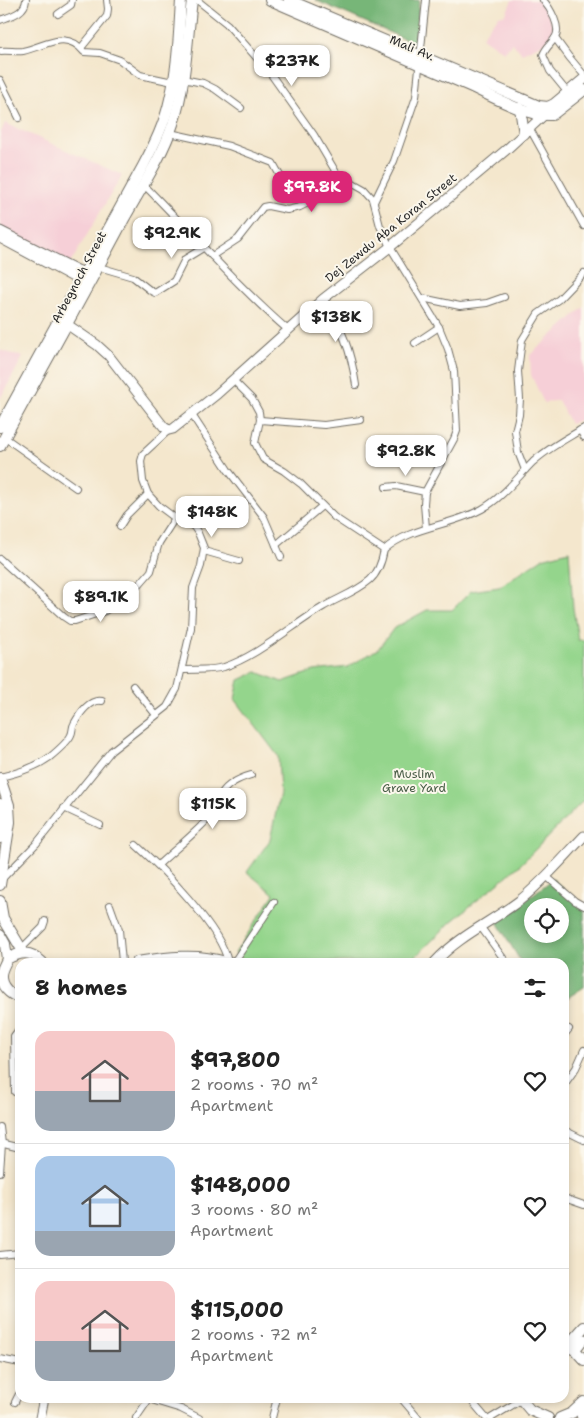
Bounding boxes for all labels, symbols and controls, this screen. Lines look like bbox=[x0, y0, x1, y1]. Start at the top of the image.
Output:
street label: Mali Av. bbox=[387, 31, 437, 65]
pin: $237K bbox=[257, 44, 327, 87]
text: $237K bbox=[265, 50, 319, 71]
pin: $97.8K bbox=[271, 170, 353, 213]
street label: Dej Zewdu Aba Koran Street bbox=[322, 170, 460, 286]
text: $97.8K bbox=[283, 176, 341, 197]
pin: $92.9K bbox=[131, 216, 213, 259]
text: $92.9K bbox=[143, 222, 201, 243]
street label: Arbegnoch Street bbox=[48, 228, 110, 326]
pin: $138K bbox=[301, 300, 371, 343]
text: $138K bbox=[311, 306, 361, 327]
pin: $92.8K bbox=[365, 434, 447, 477]
text: $92.8K bbox=[377, 440, 435, 461]
pin: $148K bbox=[177, 496, 247, 538]
text: $148K bbox=[187, 501, 237, 522]
pin: $89.1K bbox=[60, 580, 142, 623]
text: $89.1K bbox=[74, 586, 128, 607]
park label: Muslim Grave Yard bbox=[382, 766, 446, 796]
pin: $115K bbox=[178, 788, 248, 830]
text: $115K bbox=[190, 793, 236, 814]
map controls bbox=[524, 898, 569, 943]
button: locate bbox=[524, 898, 569, 943]
text: 8 homes bbox=[35, 974, 127, 1002]
icon: filters bbox=[521, 974, 549, 1002]
text: $97,800 bbox=[190, 1046, 280, 1074]
icon: home bbox=[75, 1051, 135, 1111]
icon: heart bbox=[521, 1067, 549, 1095]
text: 2 rooms · 70 m² bbox=[190, 1074, 318, 1095]
text: Apartment bbox=[190, 1095, 273, 1116]
text: $148,000 bbox=[190, 1171, 291, 1199]
icon: home bbox=[75, 1176, 135, 1236]
icon: heart bbox=[521, 1192, 549, 1220]
text: 3 rooms · 80 m² bbox=[190, 1199, 318, 1220]
text: Apartment bbox=[190, 1220, 273, 1241]
text: $115,000 bbox=[190, 1296, 284, 1324]
icon: home bbox=[75, 1301, 135, 1361]
icon: heart bbox=[521, 1317, 549, 1345]
text: 2 rooms · 72 m² bbox=[190, 1324, 318, 1345]
text: Apartment bbox=[190, 1345, 273, 1366]

